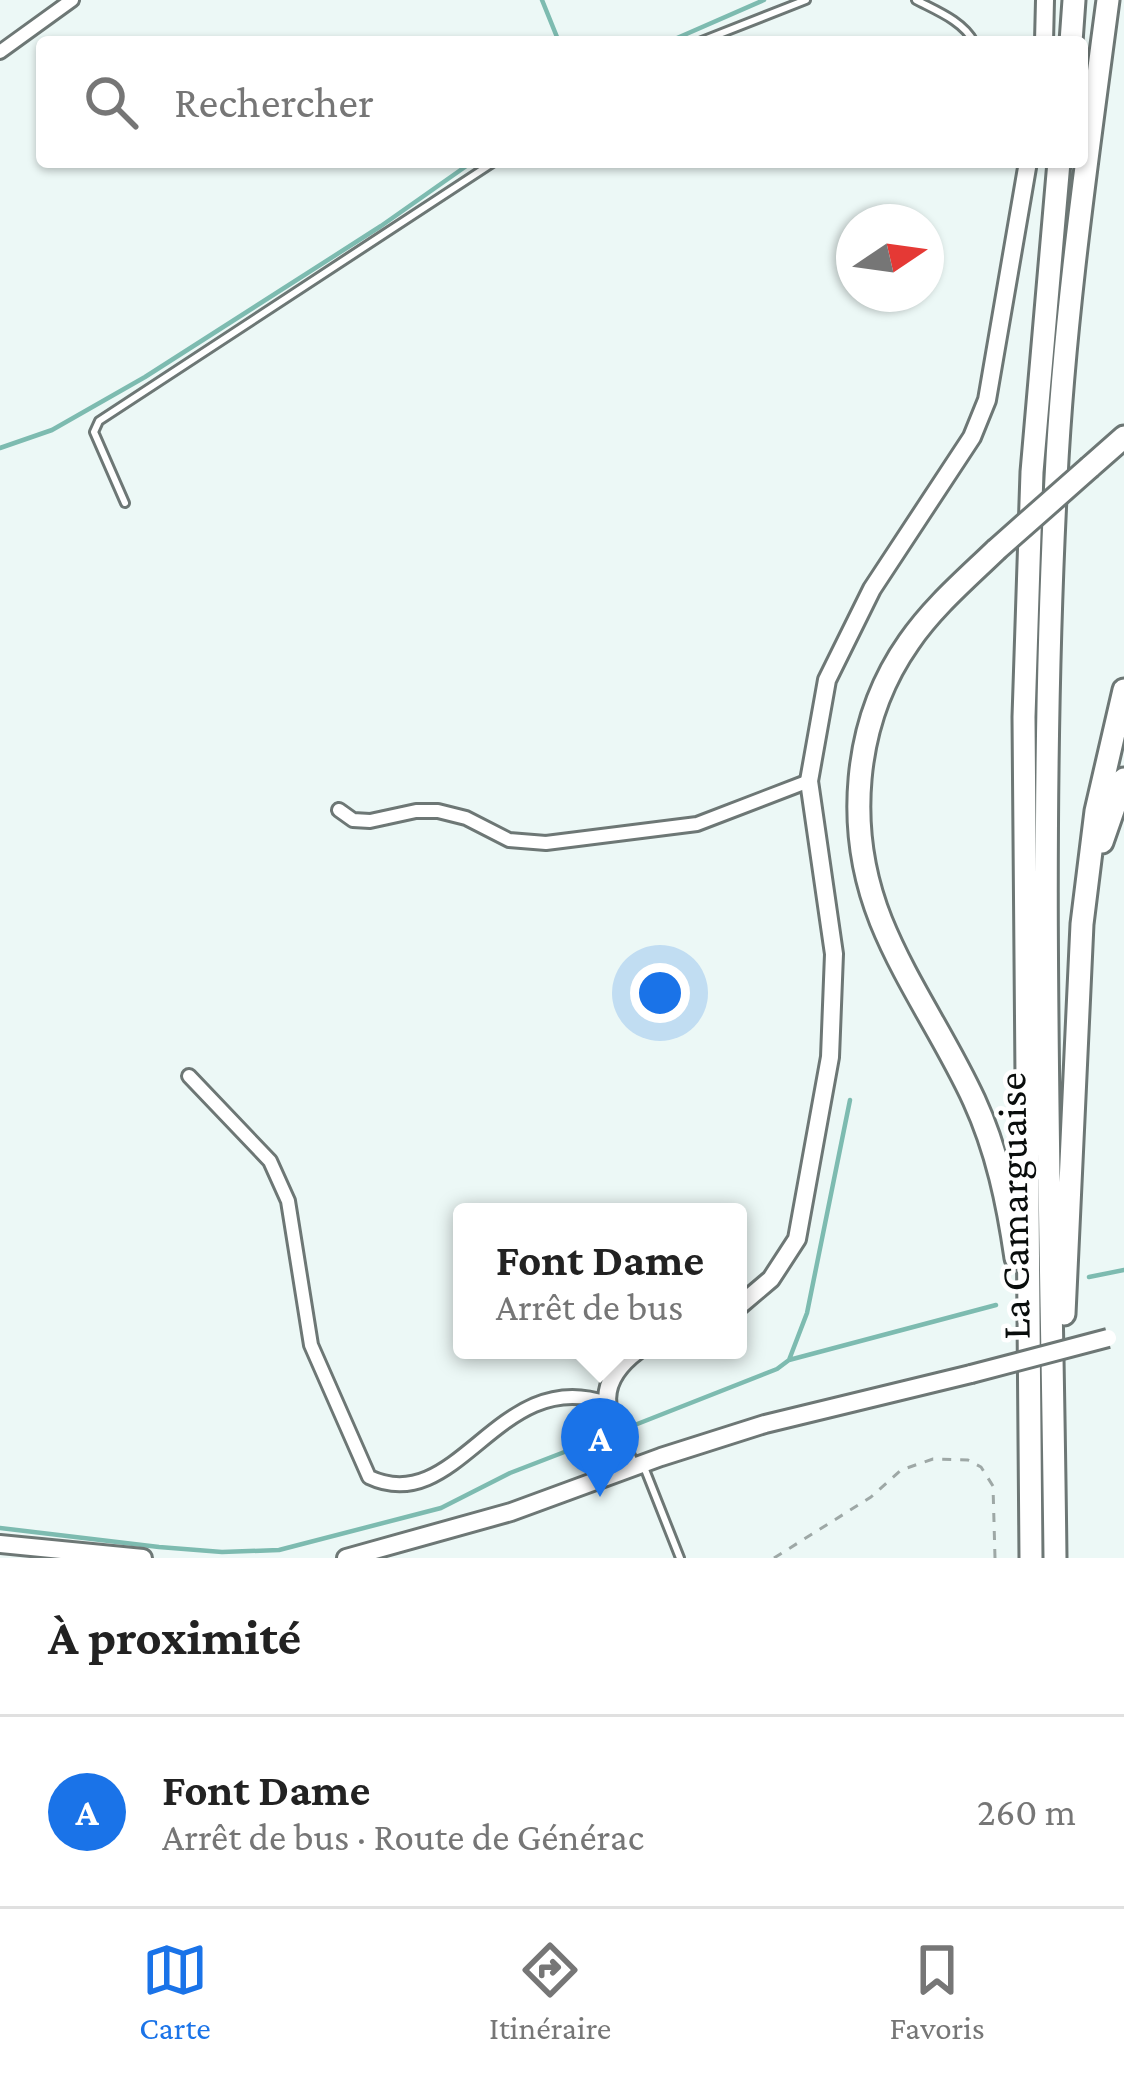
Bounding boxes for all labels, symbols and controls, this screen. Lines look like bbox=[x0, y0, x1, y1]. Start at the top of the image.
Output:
search box bbox=[36, 36, 1088, 168]
icon: search bbox=[78, 69, 144, 135]
text: Rechercher bbox=[174, 77, 374, 127]
north arrow bbox=[836, 204, 944, 312]
your location bbox=[630, 963, 690, 1023]
street label: La Camarguaise bbox=[987, 1072, 1039, 1340]
popup bbox=[453, 1203, 747, 1359]
text: Font Dame bbox=[496, 1235, 704, 1285]
text: Arrêt de bus bbox=[496, 1285, 683, 1328]
pin: A bbox=[561, 1398, 639, 1497]
text: À proximité bbox=[48, 1608, 301, 1665]
text: Font Dame bbox=[162, 1765, 370, 1815]
text: A bbox=[75, 1790, 99, 1833]
text: 260 m bbox=[977, 1790, 1076, 1833]
text: Arrêt de bus · Route de Générac bbox=[162, 1815, 644, 1858]
tab: Carte bbox=[139, 1937, 211, 2046]
tab: Itinéraire bbox=[489, 1937, 611, 2046]
tab: Favoris bbox=[890, 1937, 985, 2046]

